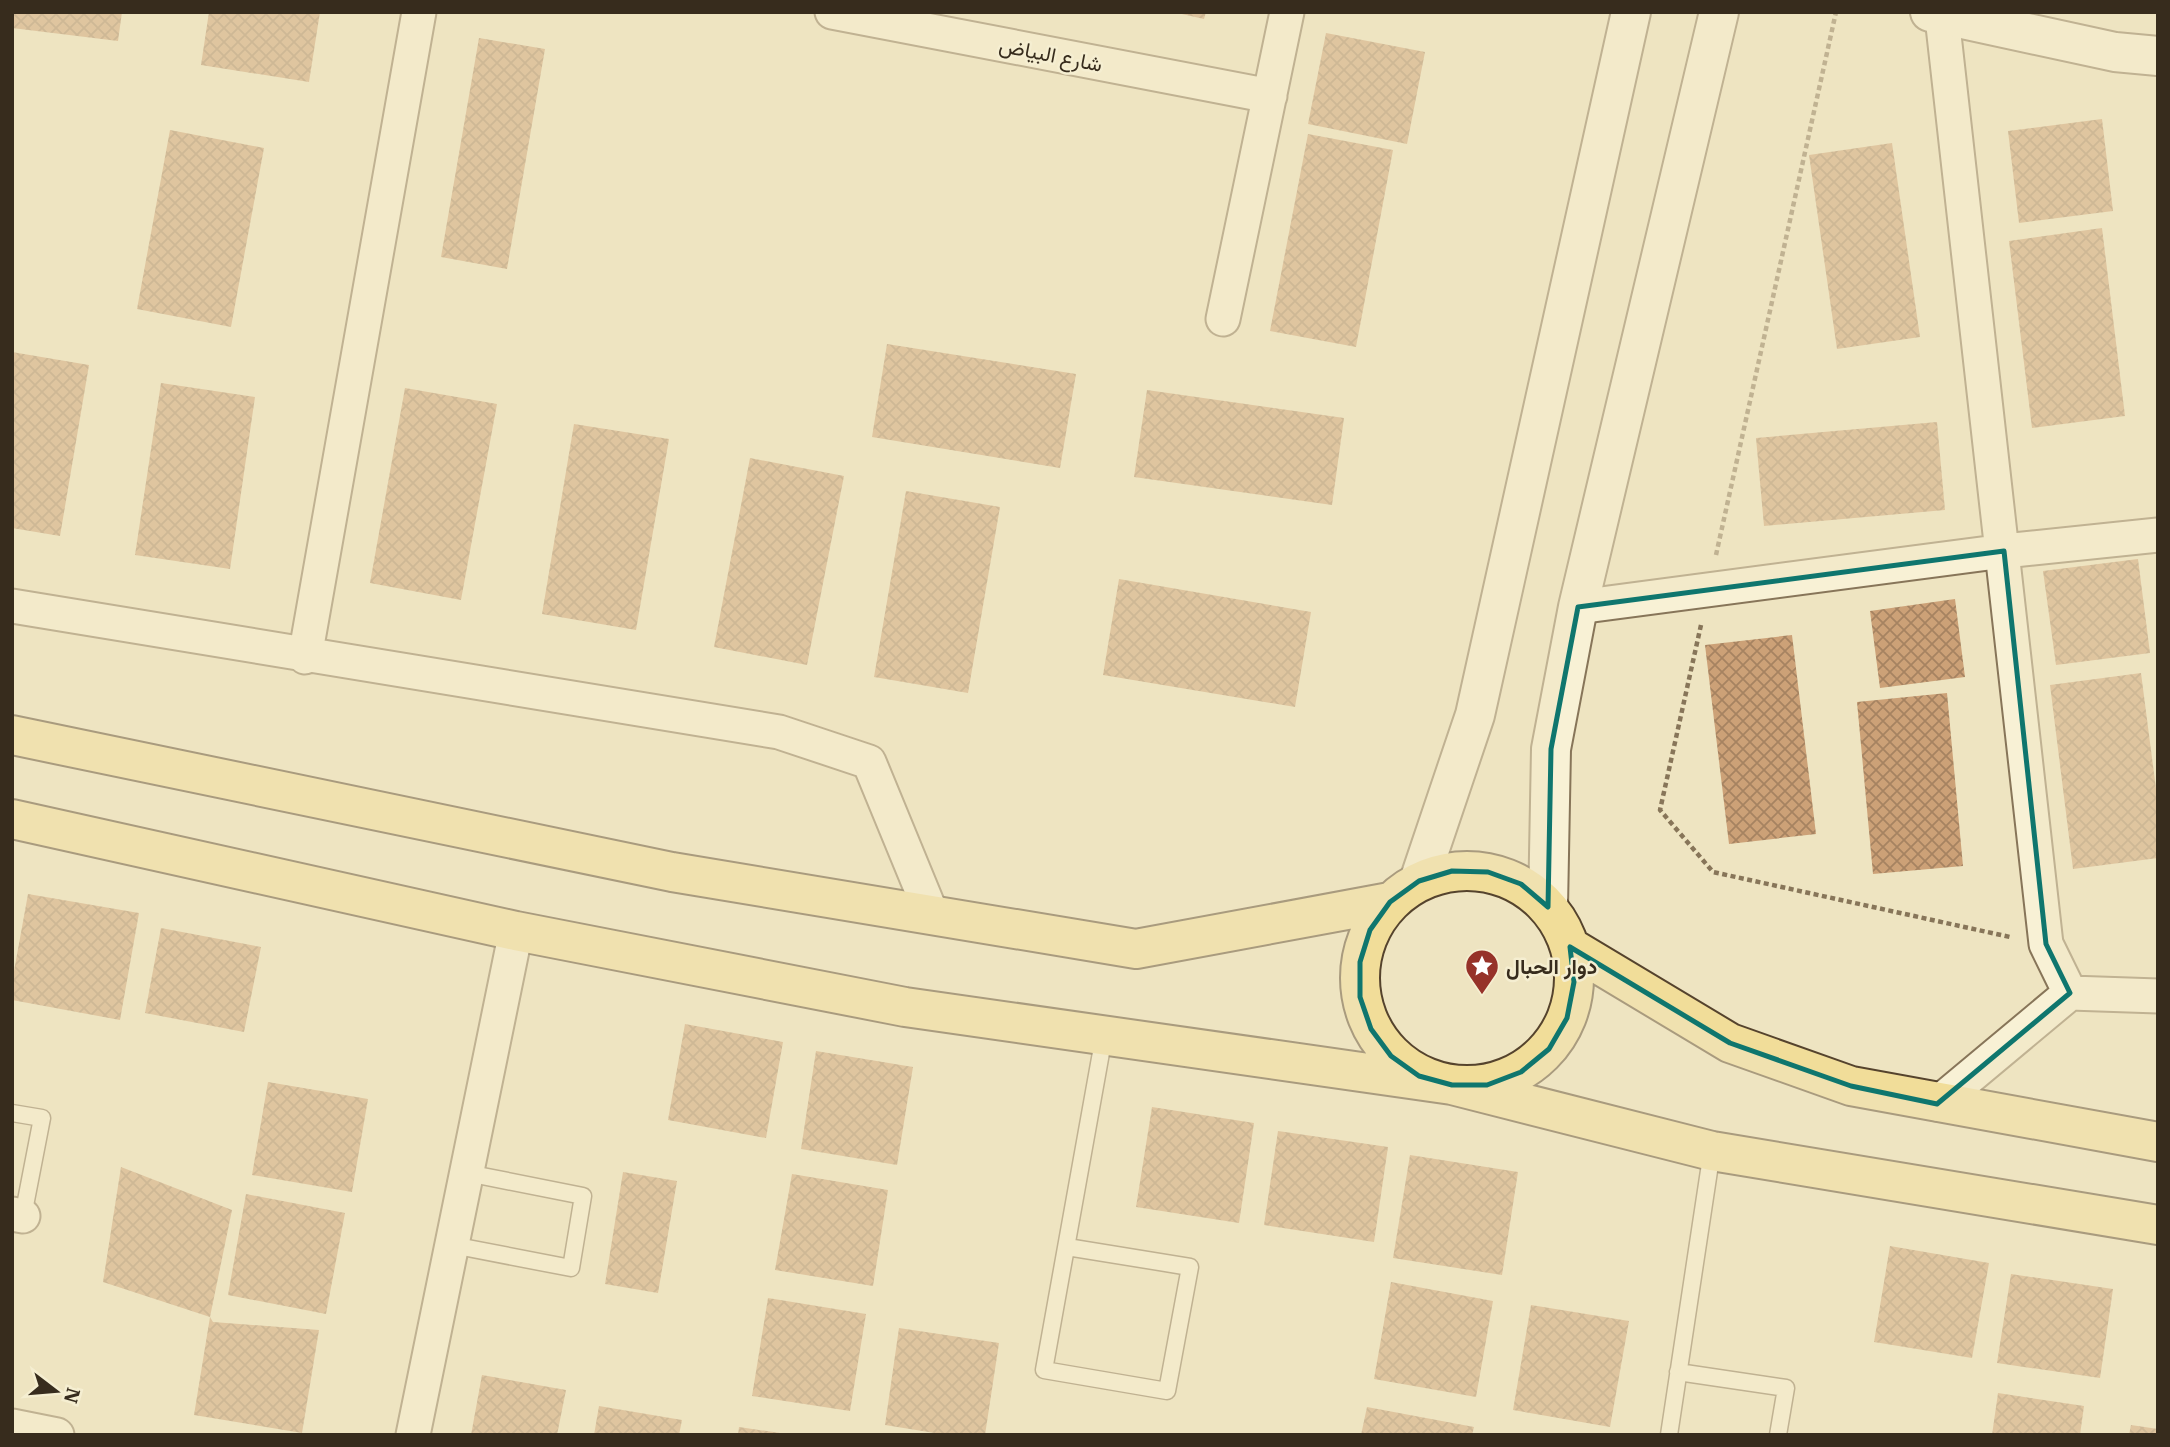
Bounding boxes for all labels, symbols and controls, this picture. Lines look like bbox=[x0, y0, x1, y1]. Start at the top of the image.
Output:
street label: شارع البياض bbox=[997, 30, 1105, 79]
place icon: دوار الحبال bbox=[1463, 947, 1501, 996]
place label: دوار الحبال bbox=[1506, 952, 1597, 980]
north arrow bbox=[21, 1356, 91, 1426]
text: N bbox=[59, 1385, 86, 1406]

